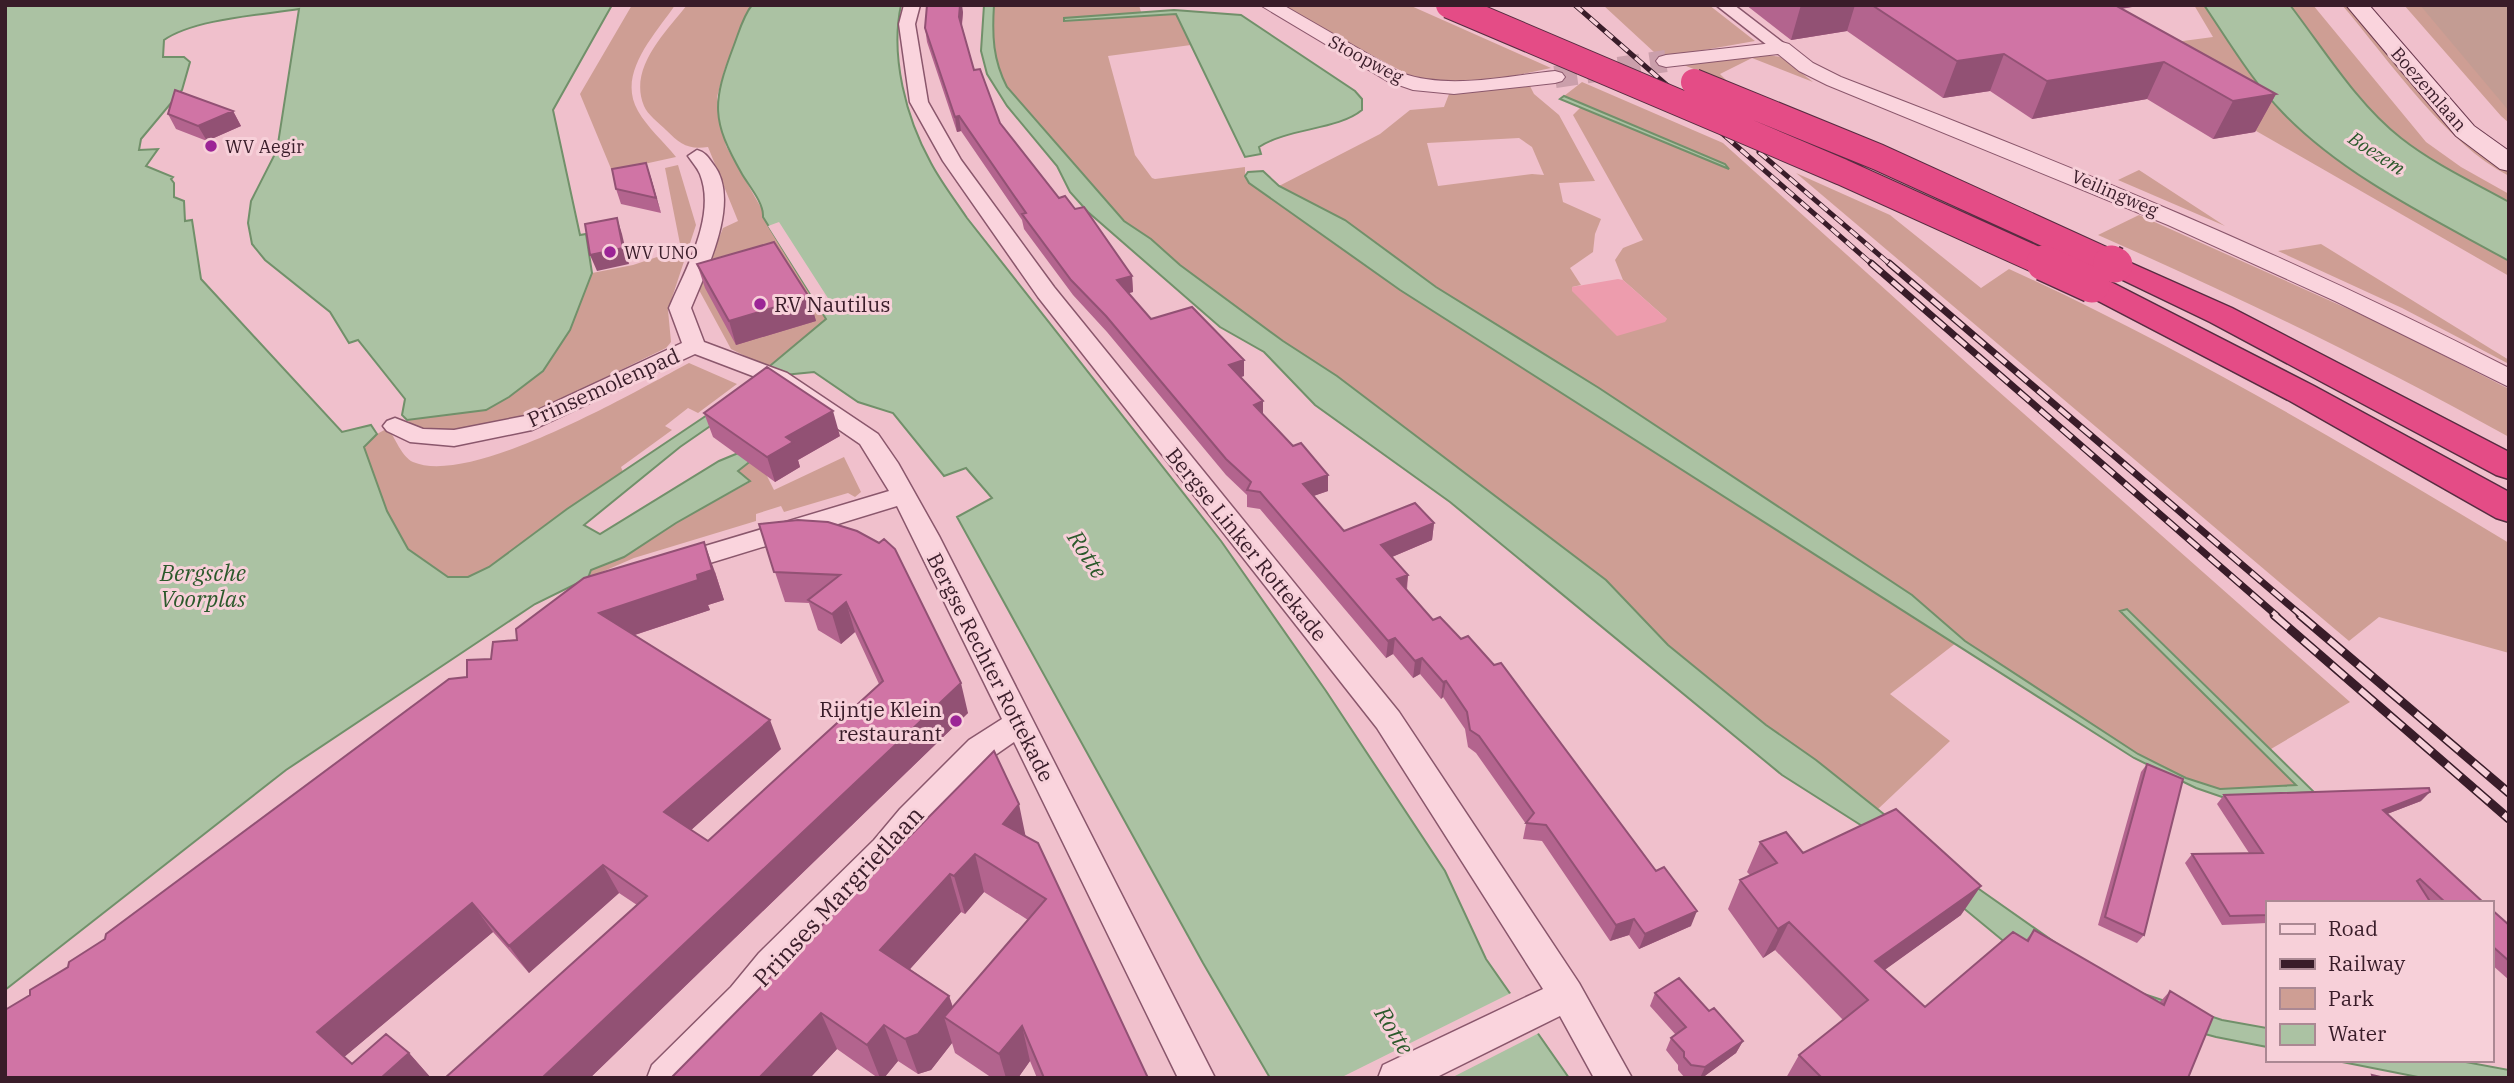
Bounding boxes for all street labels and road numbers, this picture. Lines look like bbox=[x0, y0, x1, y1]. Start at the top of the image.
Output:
street label: Stoopweg bbox=[1325, 30, 1408, 88]
street label: Boezemlaan bbox=[2386, 42, 2472, 136]
street label: Veilingweg bbox=[2068, 164, 2162, 222]
street label: Prinsemolenpad bbox=[522, 341, 684, 433]
street label: Bergse Linker Rottekade bbox=[1160, 441, 1334, 647]
street label: Bergse Rechter Rottekade bbox=[921, 548, 1061, 786]
street label: Prinses Margrietlaan bbox=[746, 799, 930, 993]

